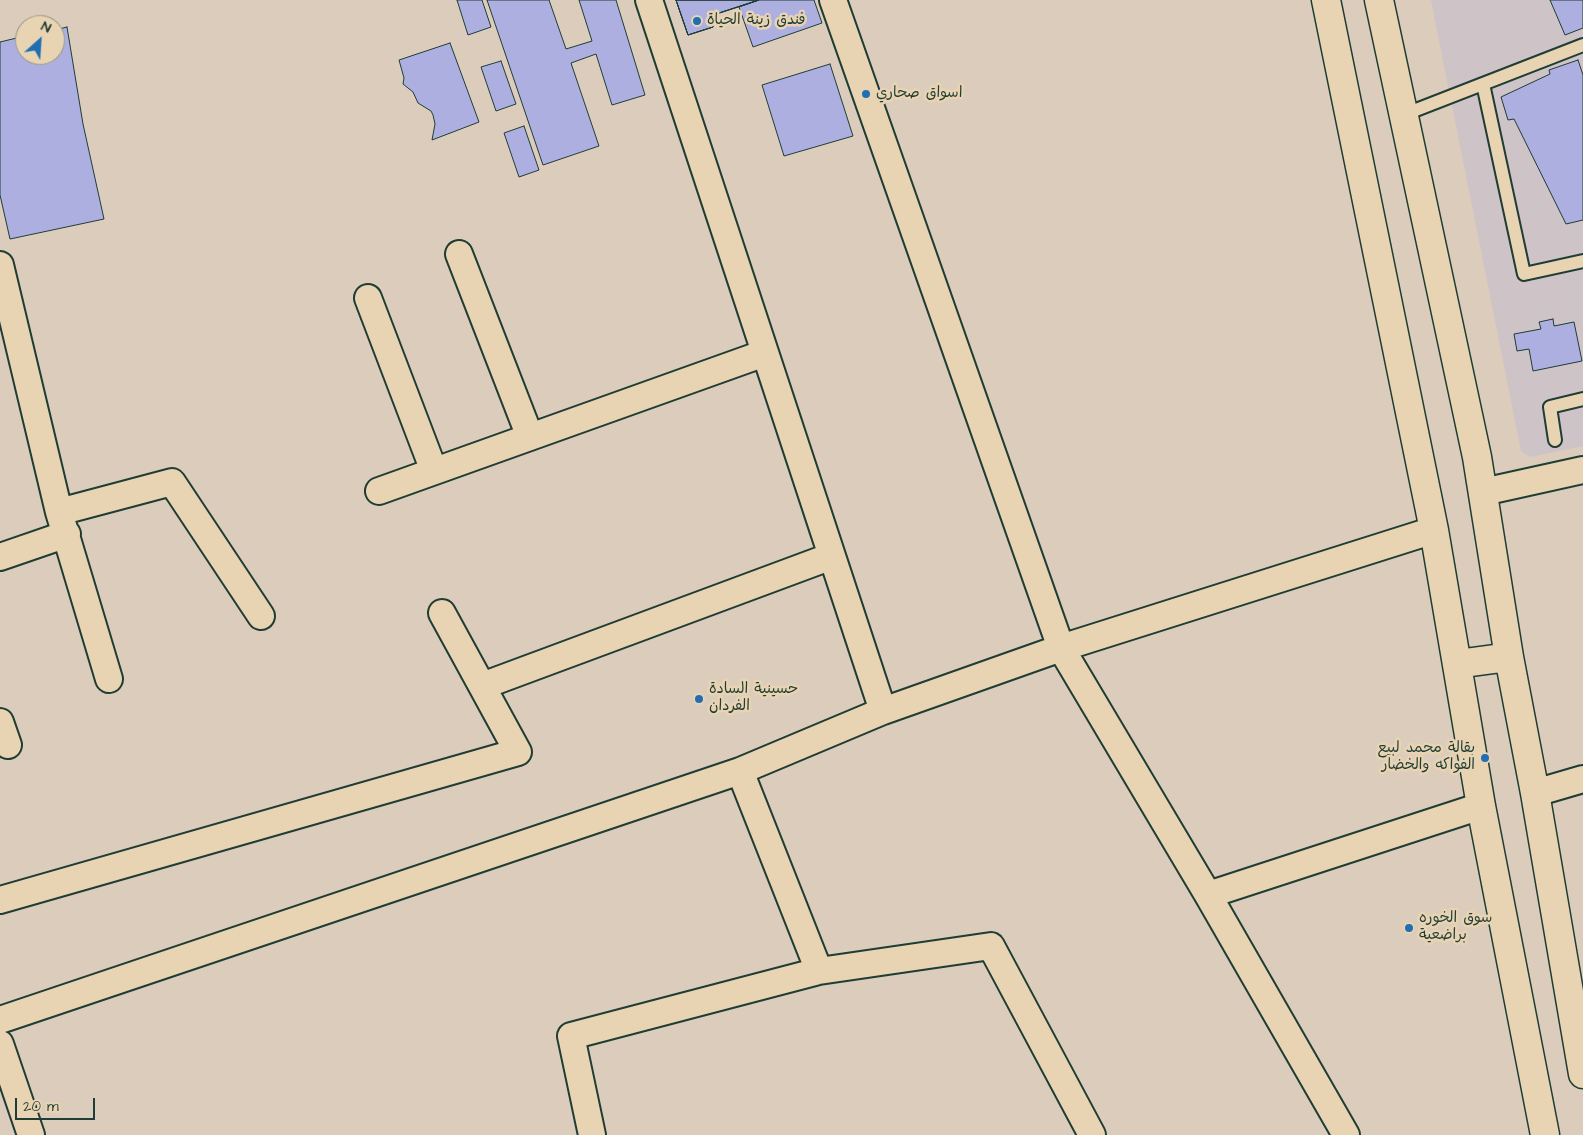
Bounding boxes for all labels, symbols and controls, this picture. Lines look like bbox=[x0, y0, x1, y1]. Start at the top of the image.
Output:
place label: فندق زينة الحياة bbox=[707, 12, 805, 30]
north arrow bbox=[15, 15, 65, 65]
marker: فندق زينة الحياة bbox=[691, 15, 703, 27]
text: N bbox=[38, 17, 54, 38]
place label: اسواق صحاري bbox=[876, 85, 962, 103]
marker: اسواق صحاري bbox=[860, 88, 872, 100]
place label: حسينية السادة الفردان bbox=[709, 681, 798, 716]
marker: حسينية السادة الفردان bbox=[693, 693, 705, 705]
place label: بقالة محمد لبيع الفواكه والخضار bbox=[1378, 740, 1475, 775]
marker: بقالة محمد لبيع الفواكه والخضار bbox=[1479, 752, 1491, 764]
place label: سوق الخوره براضعية bbox=[1419, 910, 1492, 945]
marker: سوق الخوره براضعية bbox=[1403, 922, 1415, 934]
scale bar bbox=[18, 1088, 98, 1120]
text: 20 m bbox=[23, 1096, 59, 1117]

